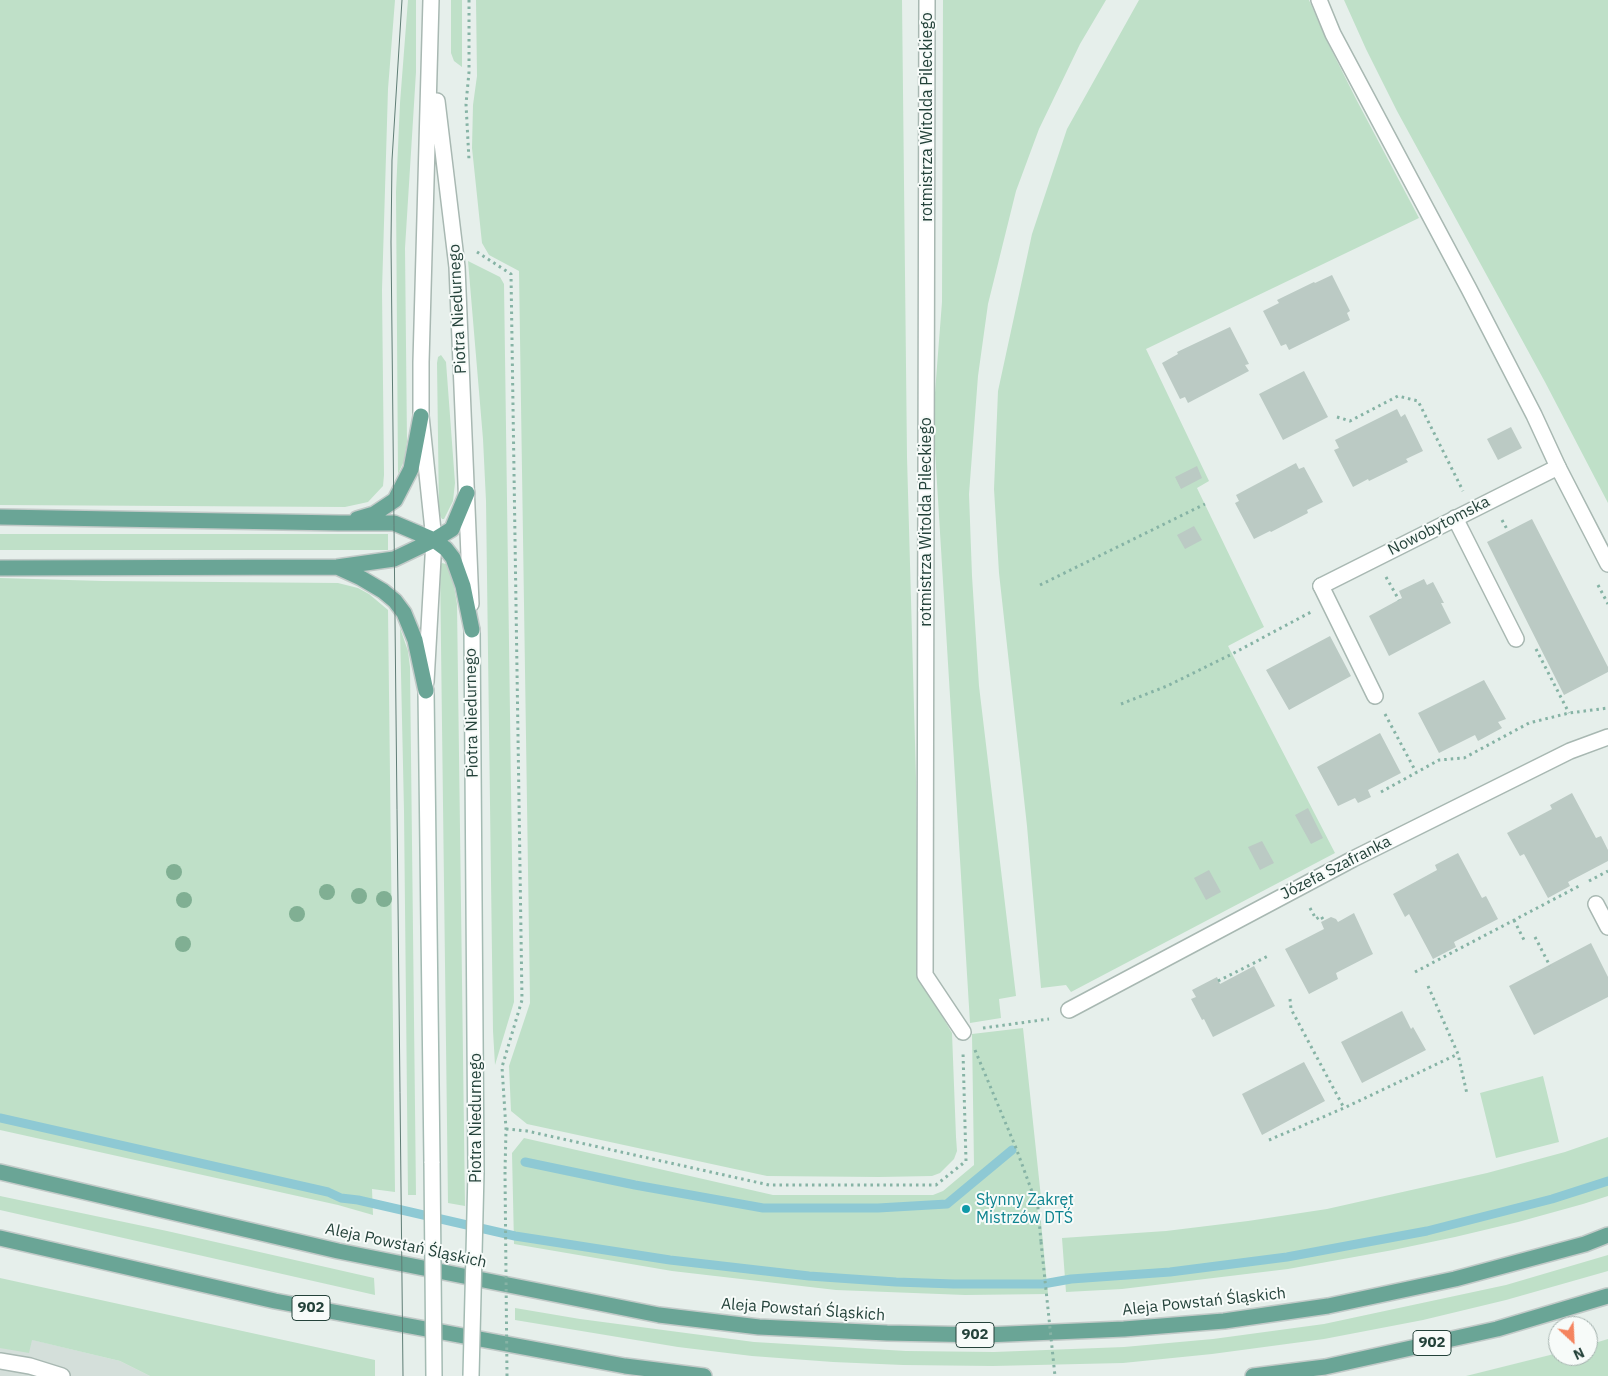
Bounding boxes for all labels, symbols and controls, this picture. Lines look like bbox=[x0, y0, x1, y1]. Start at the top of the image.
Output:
street label: rotmistrza Witolda Pileckiego bbox=[917, 12, 937, 222]
street label: Piotra Niedurnego bbox=[445, 244, 471, 374]
street label: rotmistrza Witolda Pileckiego bbox=[916, 417, 936, 627]
street label: Nowobytomska bbox=[1385, 492, 1493, 560]
street label: Piotra Niedurnego bbox=[461, 648, 483, 778]
street label: Józefa Szafranka bbox=[1278, 832, 1394, 904]
street label: Piotra Niedurnego bbox=[466, 1053, 486, 1183]
place label: Słynny Zakręt Mistrzów DTŚ bbox=[976, 1190, 1074, 1228]
marker: Słynny Zakręt Mistrzów DTŚ bbox=[960, 1203, 972, 1215]
street label: Aleja Powstań Śląskich bbox=[324, 1220, 488, 1272]
street label: Aleja Powstań Śląskich bbox=[1121, 1284, 1287, 1320]
street label: Aleja Powstań Śląskich bbox=[720, 1295, 886, 1325]
road number: 902 bbox=[292, 1296, 330, 1320]
north arrow bbox=[1548, 1316, 1598, 1366]
road number: 902 bbox=[956, 1322, 994, 1348]
road number: 902 bbox=[1413, 1330, 1451, 1356]
text: N bbox=[1571, 1343, 1587, 1364]

